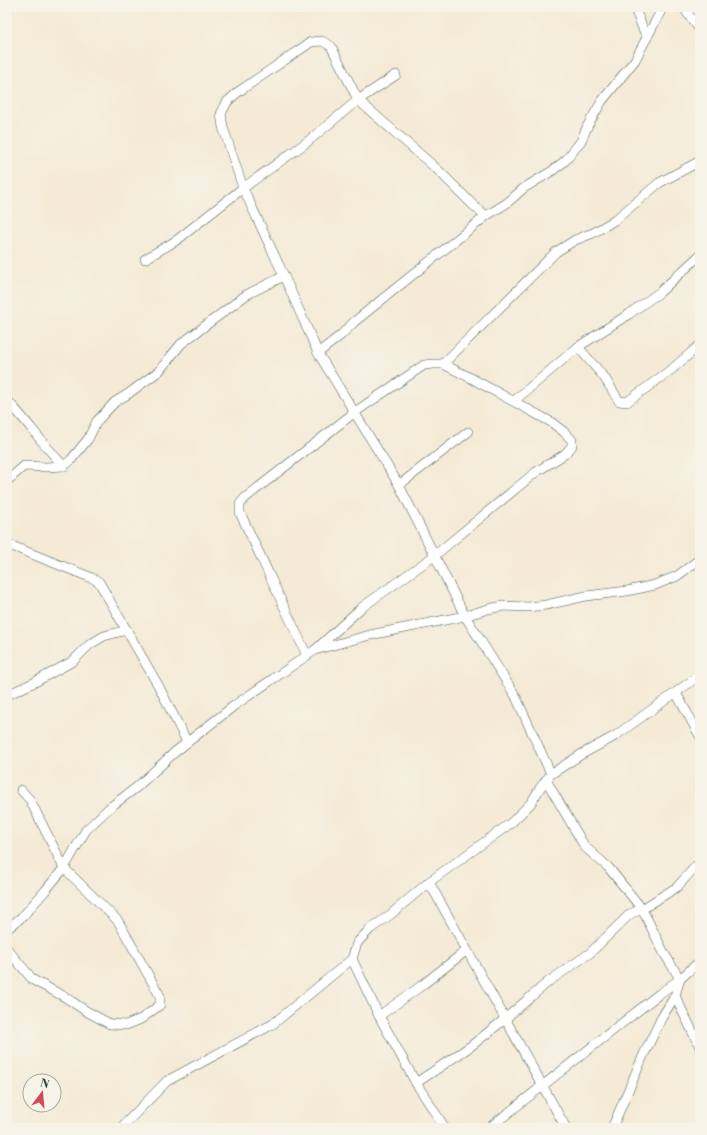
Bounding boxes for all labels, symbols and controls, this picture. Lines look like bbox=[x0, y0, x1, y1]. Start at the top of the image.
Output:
north arrow bbox=[22, 1073, 62, 1113]
text: N bbox=[38, 1076, 51, 1092]

